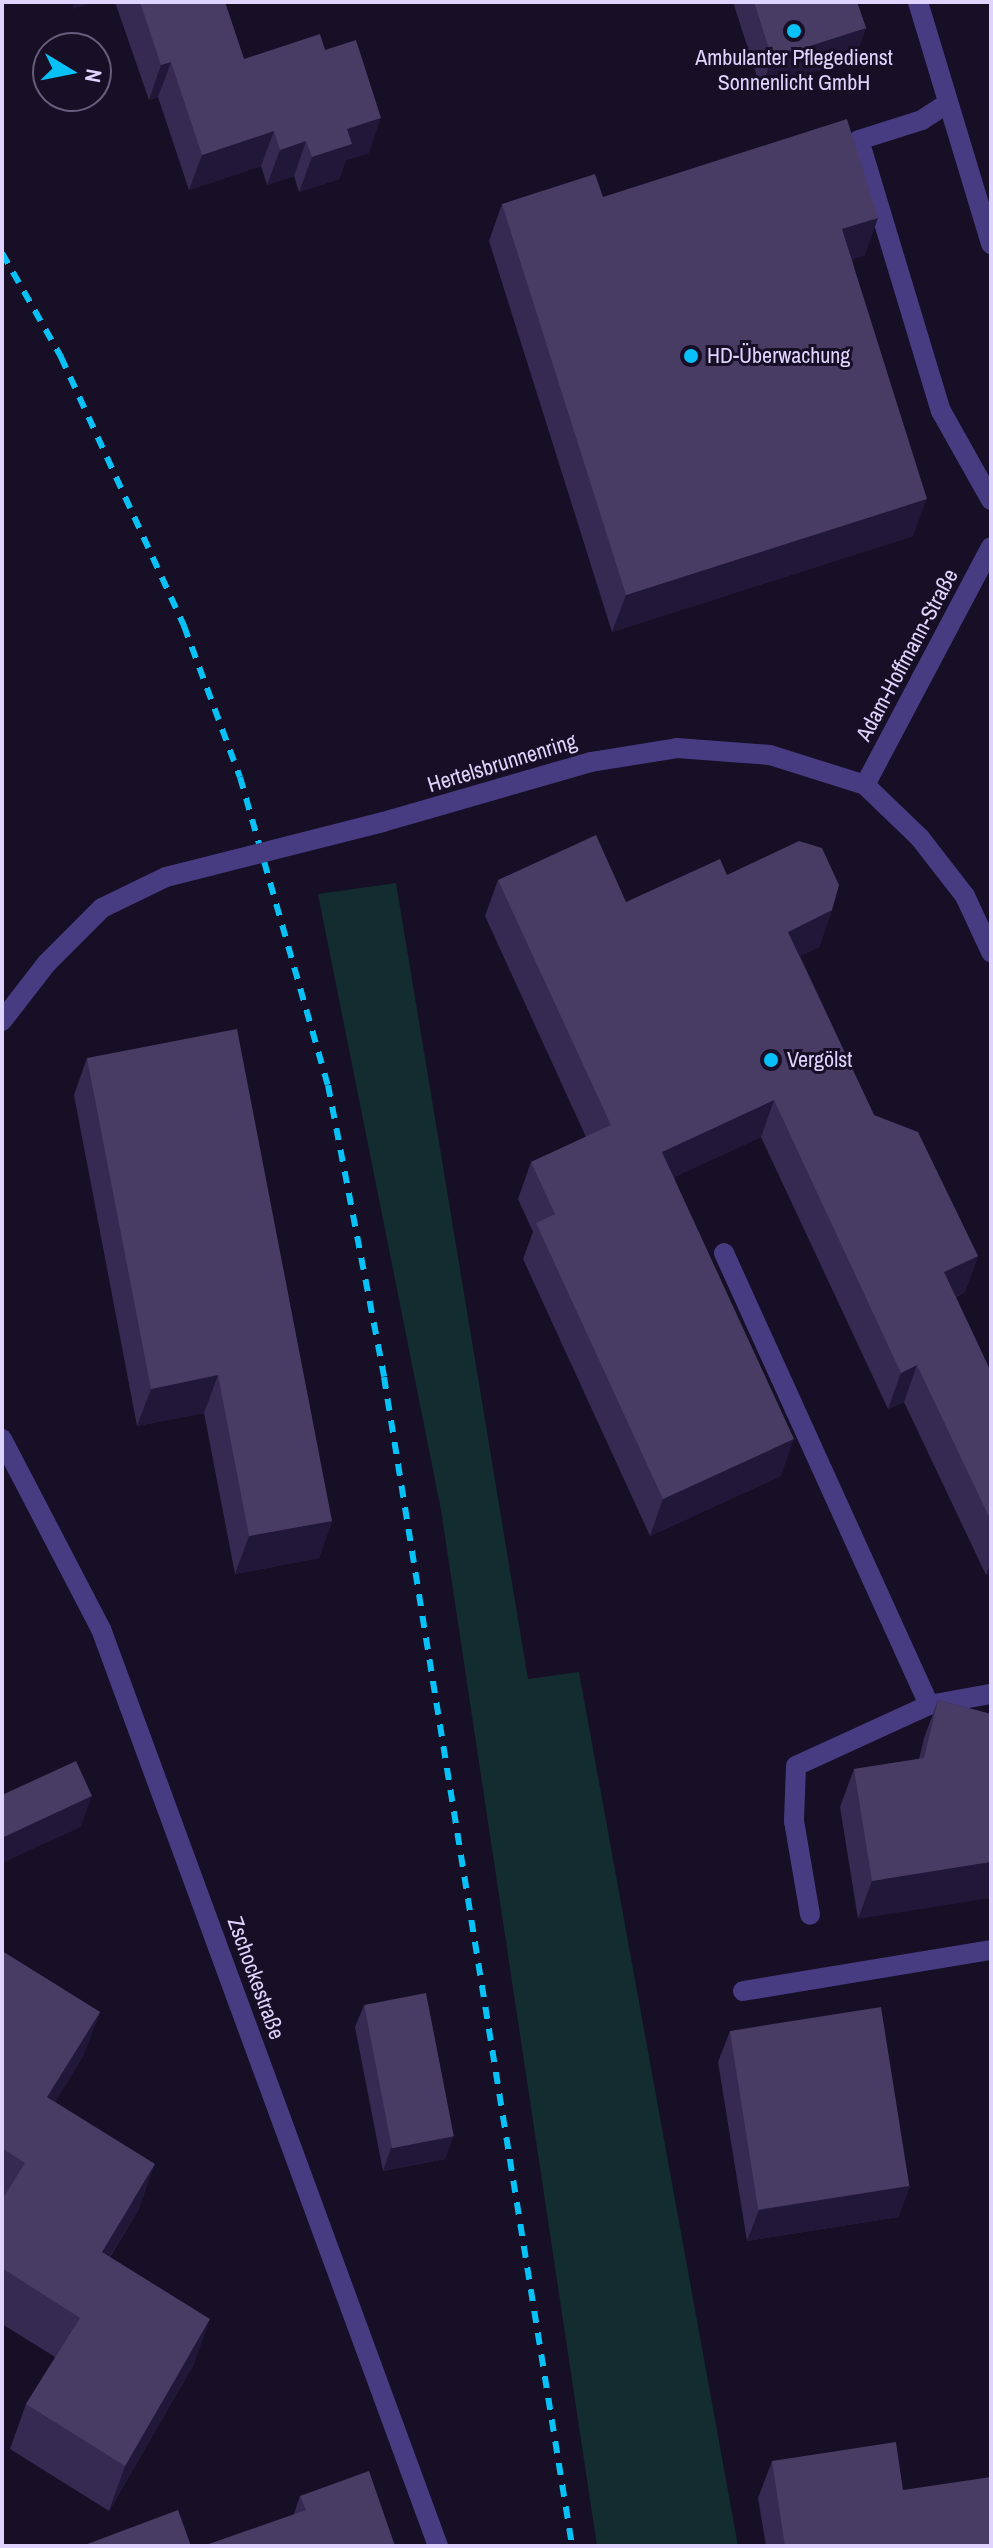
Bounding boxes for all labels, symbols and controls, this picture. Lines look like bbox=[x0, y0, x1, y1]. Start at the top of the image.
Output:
marker: Ambulanter Pflegedienst Sonnenlicht GmbH bbox=[785, 22, 803, 40]
north arrow bbox=[32, 32, 112, 112]
place label: Ambulanter Pflegedienst Sonnenlicht GmbH bbox=[695, 44, 893, 96]
text: N bbox=[78, 67, 110, 85]
place label: HD-Überwachung bbox=[707, 343, 850, 369]
marker: HD-Überwachung bbox=[682, 347, 700, 365]
street label: Adam-Hoffmann-Straße bbox=[850, 564, 964, 746]
street label: Hertelsbrunnenring bbox=[424, 728, 580, 798]
place label: Vergölst bbox=[787, 1047, 852, 1073]
marker: Vergölst bbox=[762, 1051, 780, 1069]
street label: Zschockestraße bbox=[222, 1913, 290, 2043]

